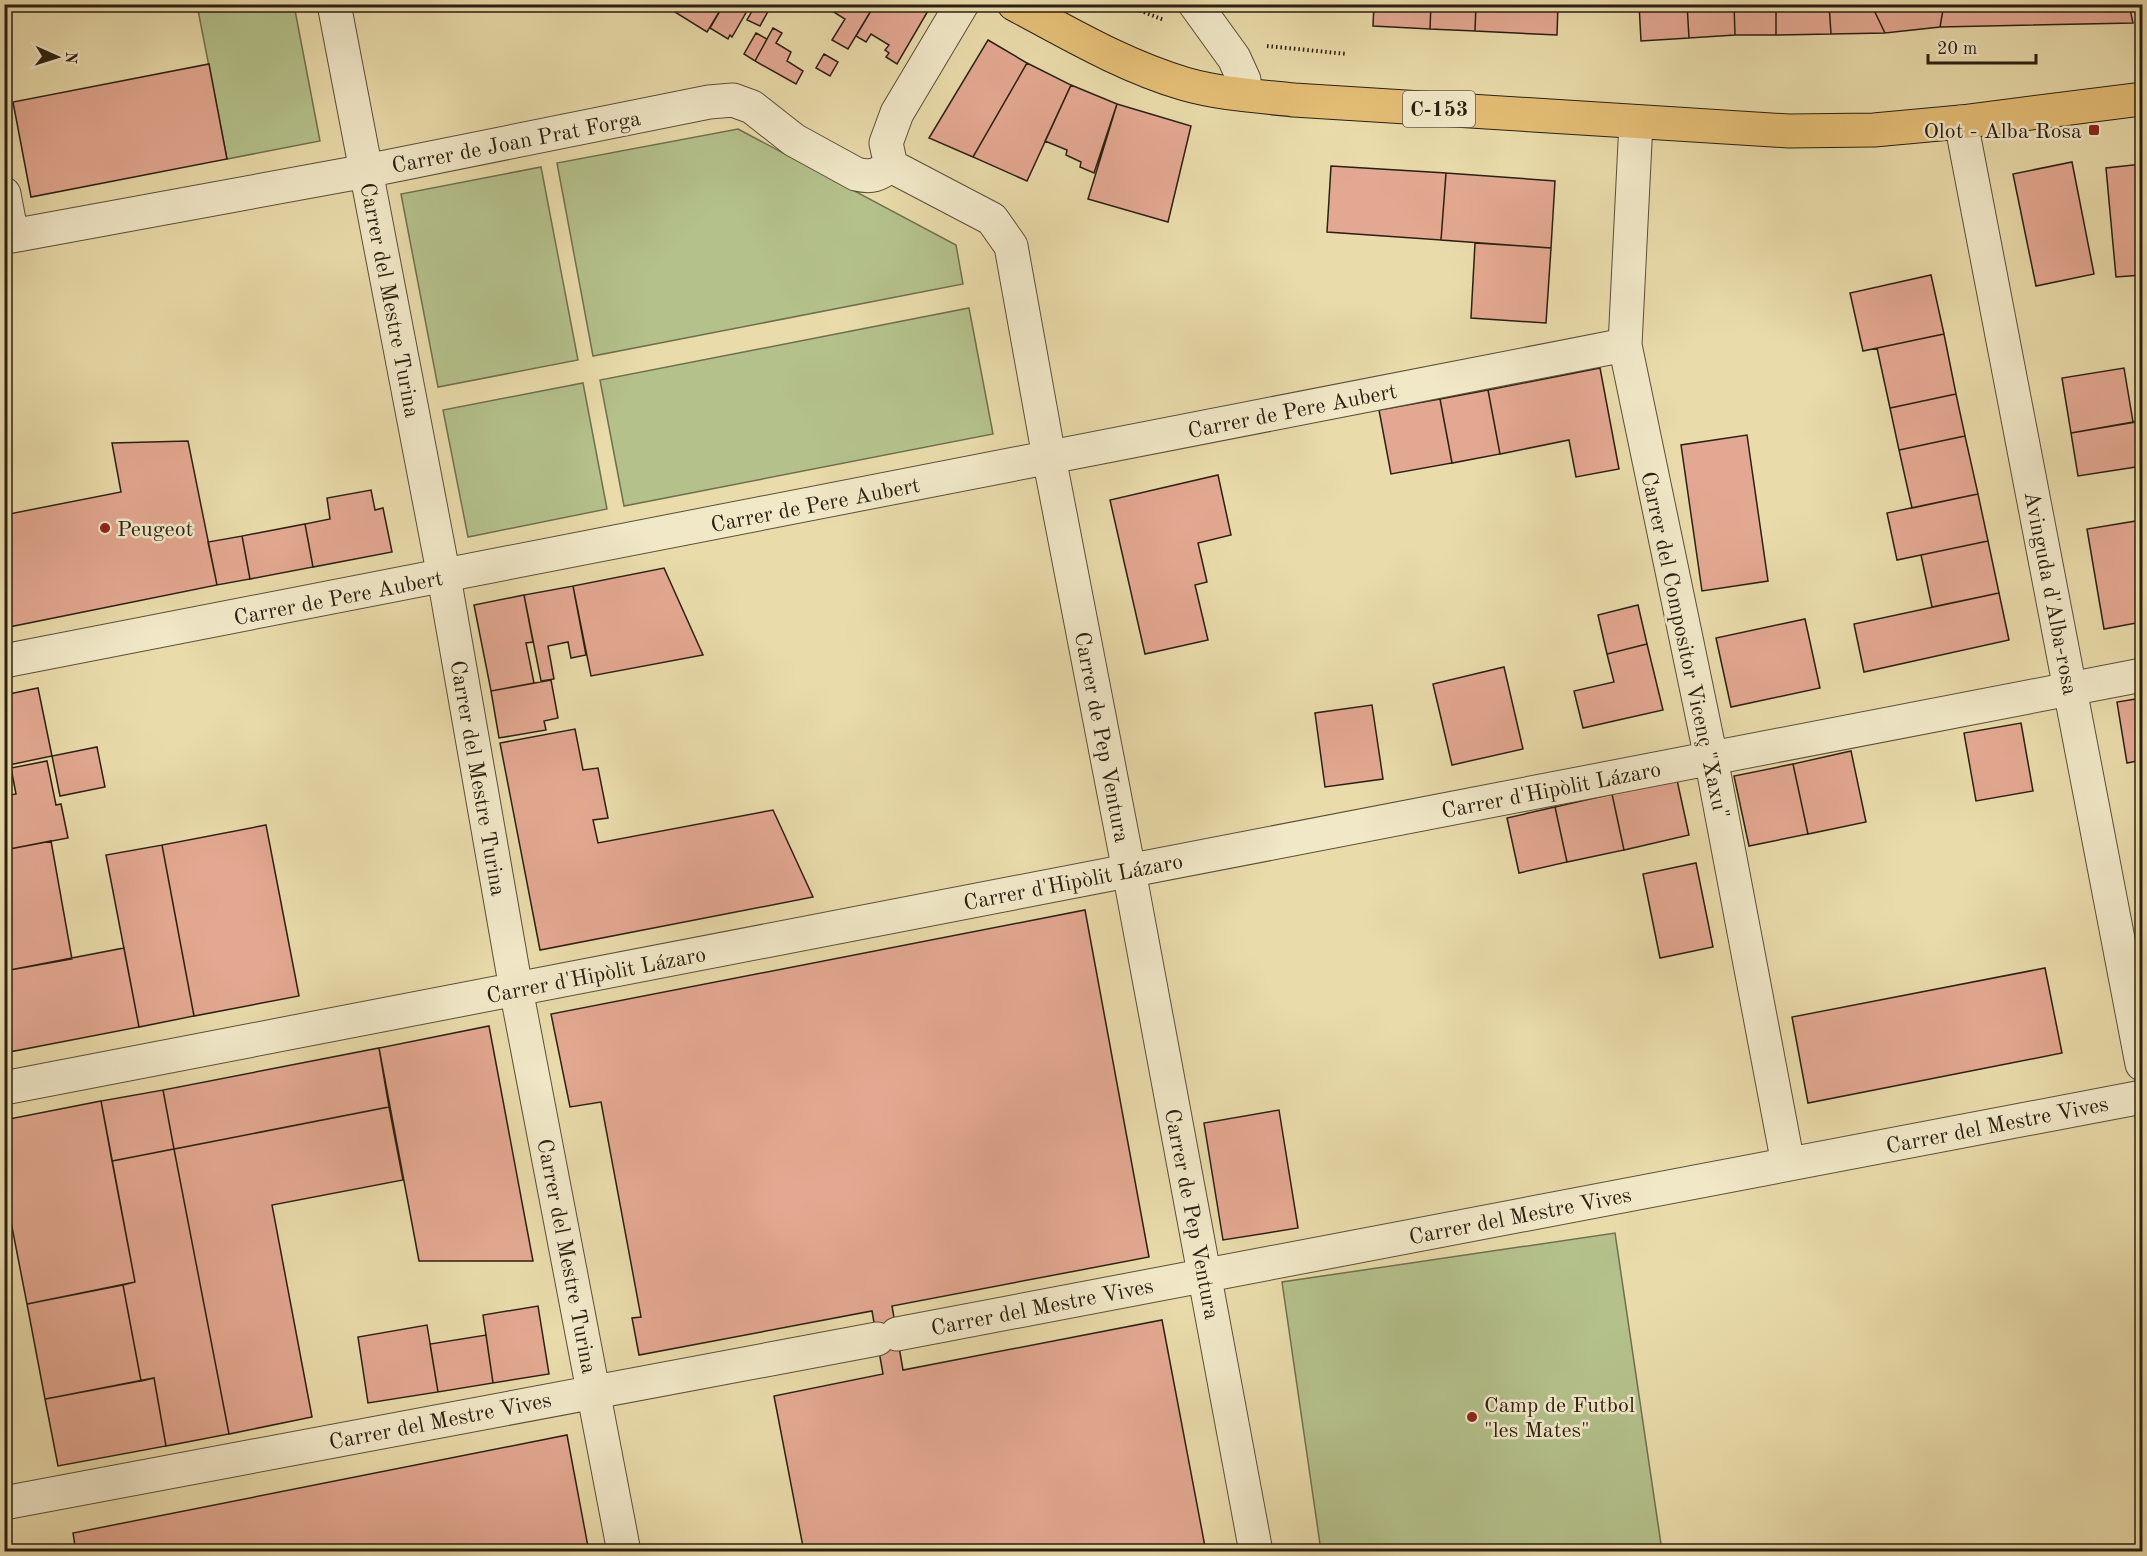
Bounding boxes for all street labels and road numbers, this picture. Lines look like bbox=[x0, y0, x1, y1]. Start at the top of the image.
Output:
road number: C-153 bbox=[1403, 91, 1475, 127]
street label: Carrer de Joan Prat Forga bbox=[390, 108, 643, 178]
street label: Carrer del Mestre Turina bbox=[355, 181, 423, 420]
street label: Carrer de Pere Aubert bbox=[1186, 381, 1399, 443]
street label: Carrer del Compositor Vicenç "Xaxu" bbox=[1636, 470, 1732, 821]
street label: Carrer de Pere Aubert bbox=[709, 475, 922, 537]
street label: Avinguda d'Alba-rosa bbox=[2019, 490, 2081, 697]
street label: Carrer de Pere Aubert bbox=[232, 568, 445, 630]
street label: Carrer de Pep Ventura bbox=[1070, 630, 1132, 845]
street label: Carrer del Mestre Turina bbox=[445, 659, 509, 898]
street label: Carrer d'Hipòlit Lázaro bbox=[1440, 759, 1663, 823]
street label: Carrer d'Hipòlit Lázaro bbox=[962, 851, 1185, 915]
street label: Carrer d'Hipòlit Lázaro bbox=[485, 944, 708, 1008]
street label: Carrer del Mestre Vives bbox=[1884, 1094, 2110, 1158]
street label: Carrer de Pep Ventura bbox=[1160, 1107, 1222, 1322]
street label: Carrer del Mestre Turina bbox=[532, 1137, 600, 1376]
street label: Carrer del Mestre Vives bbox=[1407, 1185, 1633, 1249]
street label: Carrer del Mestre Vives bbox=[929, 1276, 1155, 1340]
street label: Carrer del Mestre Vives bbox=[327, 1390, 553, 1454]

